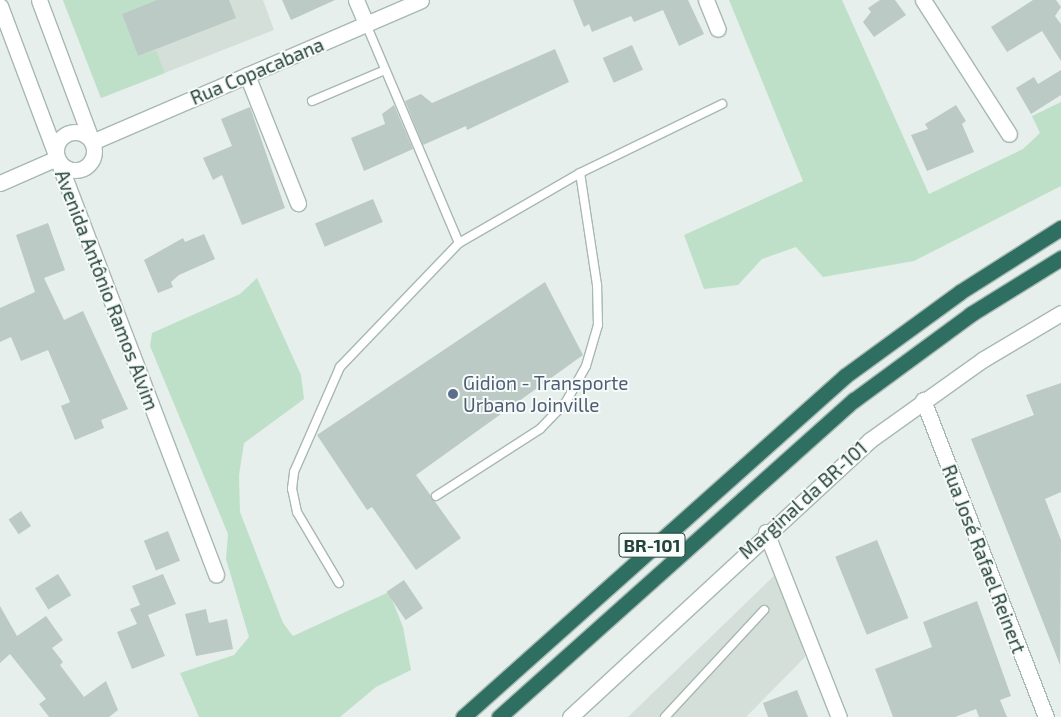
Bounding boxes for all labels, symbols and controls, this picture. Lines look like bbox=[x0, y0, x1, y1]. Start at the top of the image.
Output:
street label: Rua Copacabana bbox=[187, 33, 327, 109]
street label: Avenida Antônio Ramos Alvim bbox=[50, 166, 164, 414]
place label: Gidion - Transporte Urbano Joinville bbox=[463, 372, 629, 416]
marker: Gidion - Transporte Urbano Joinville bbox=[447, 388, 459, 400]
street label: Marginal da BR-101 bbox=[734, 436, 872, 564]
street label: Rua José Rafael Reinert bbox=[937, 461, 1031, 657]
road number: BR-101 bbox=[618, 530, 686, 560]

